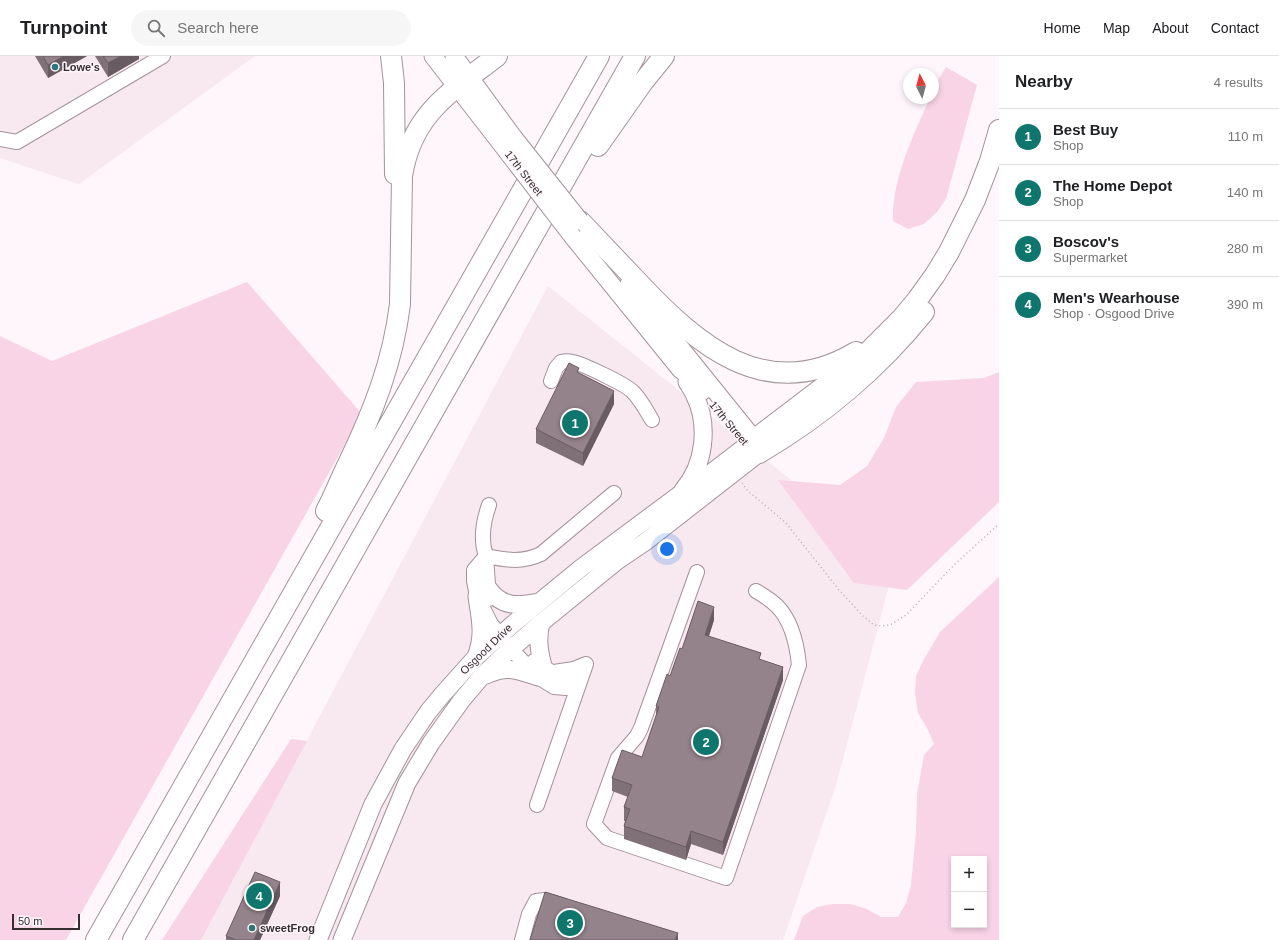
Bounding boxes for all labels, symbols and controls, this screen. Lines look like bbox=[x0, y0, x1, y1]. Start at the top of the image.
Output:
search box bbox=[131, 10, 411, 46]
text: Turnpoint bbox=[20, 17, 107, 38]
icon: search bbox=[145, 17, 167, 39]
text: Search here bbox=[177, 19, 259, 36]
text: Home bbox=[1044, 20, 1081, 36]
text: Map bbox=[1103, 20, 1130, 36]
text: About bbox=[1152, 20, 1189, 36]
text: Contact bbox=[1211, 20, 1259, 36]
place label: Lowe's bbox=[63, 61, 100, 73]
marker: Lowe's bbox=[50, 62, 60, 72]
north arrow bbox=[903, 68, 939, 104]
text: Nearby bbox=[1015, 72, 1073, 91]
text: 4 results bbox=[1214, 75, 1263, 90]
text: Best Buy bbox=[1053, 121, 1118, 138]
text: 1 bbox=[1024, 129, 1032, 144]
text: 110 m bbox=[1228, 129, 1263, 144]
text: Shop bbox=[1053, 138, 1083, 153]
street label: 17th Street bbox=[503, 148, 545, 198]
text: The Home Depot bbox=[1053, 177, 1172, 194]
text: 2 bbox=[1024, 185, 1032, 200]
text: 140 m bbox=[1227, 185, 1263, 200]
text: Shop bbox=[1053, 194, 1083, 209]
text: Boscov's bbox=[1053, 233, 1119, 250]
text: 3 bbox=[1024, 241, 1032, 256]
text: 280 m bbox=[1227, 241, 1263, 256]
text: Supermarket bbox=[1053, 250, 1127, 265]
text: Men's Wearhouse bbox=[1053, 289, 1180, 306]
text: 4 bbox=[1024, 297, 1032, 312]
text: 390 m bbox=[1227, 297, 1263, 312]
text: Shop · Osgood Drive bbox=[1053, 306, 1174, 321]
street label: 17th Street bbox=[707, 399, 751, 447]
pin: 1 bbox=[562, 408, 588, 438]
your location bbox=[657, 539, 677, 559]
street label: Osgood Drive bbox=[458, 621, 514, 677]
pin: 2 bbox=[693, 727, 719, 757]
map controls bbox=[951, 856, 987, 928]
button: + bbox=[951, 856, 987, 892]
pin: 4 bbox=[246, 881, 272, 911]
button: − bbox=[951, 892, 987, 928]
pin: 3 bbox=[557, 908, 583, 938]
scale bar bbox=[12, 912, 80, 931]
text: 50 m bbox=[18, 915, 42, 927]
place label: sweetFrog bbox=[260, 922, 315, 934]
marker: sweetFrog bbox=[247, 923, 257, 933]

